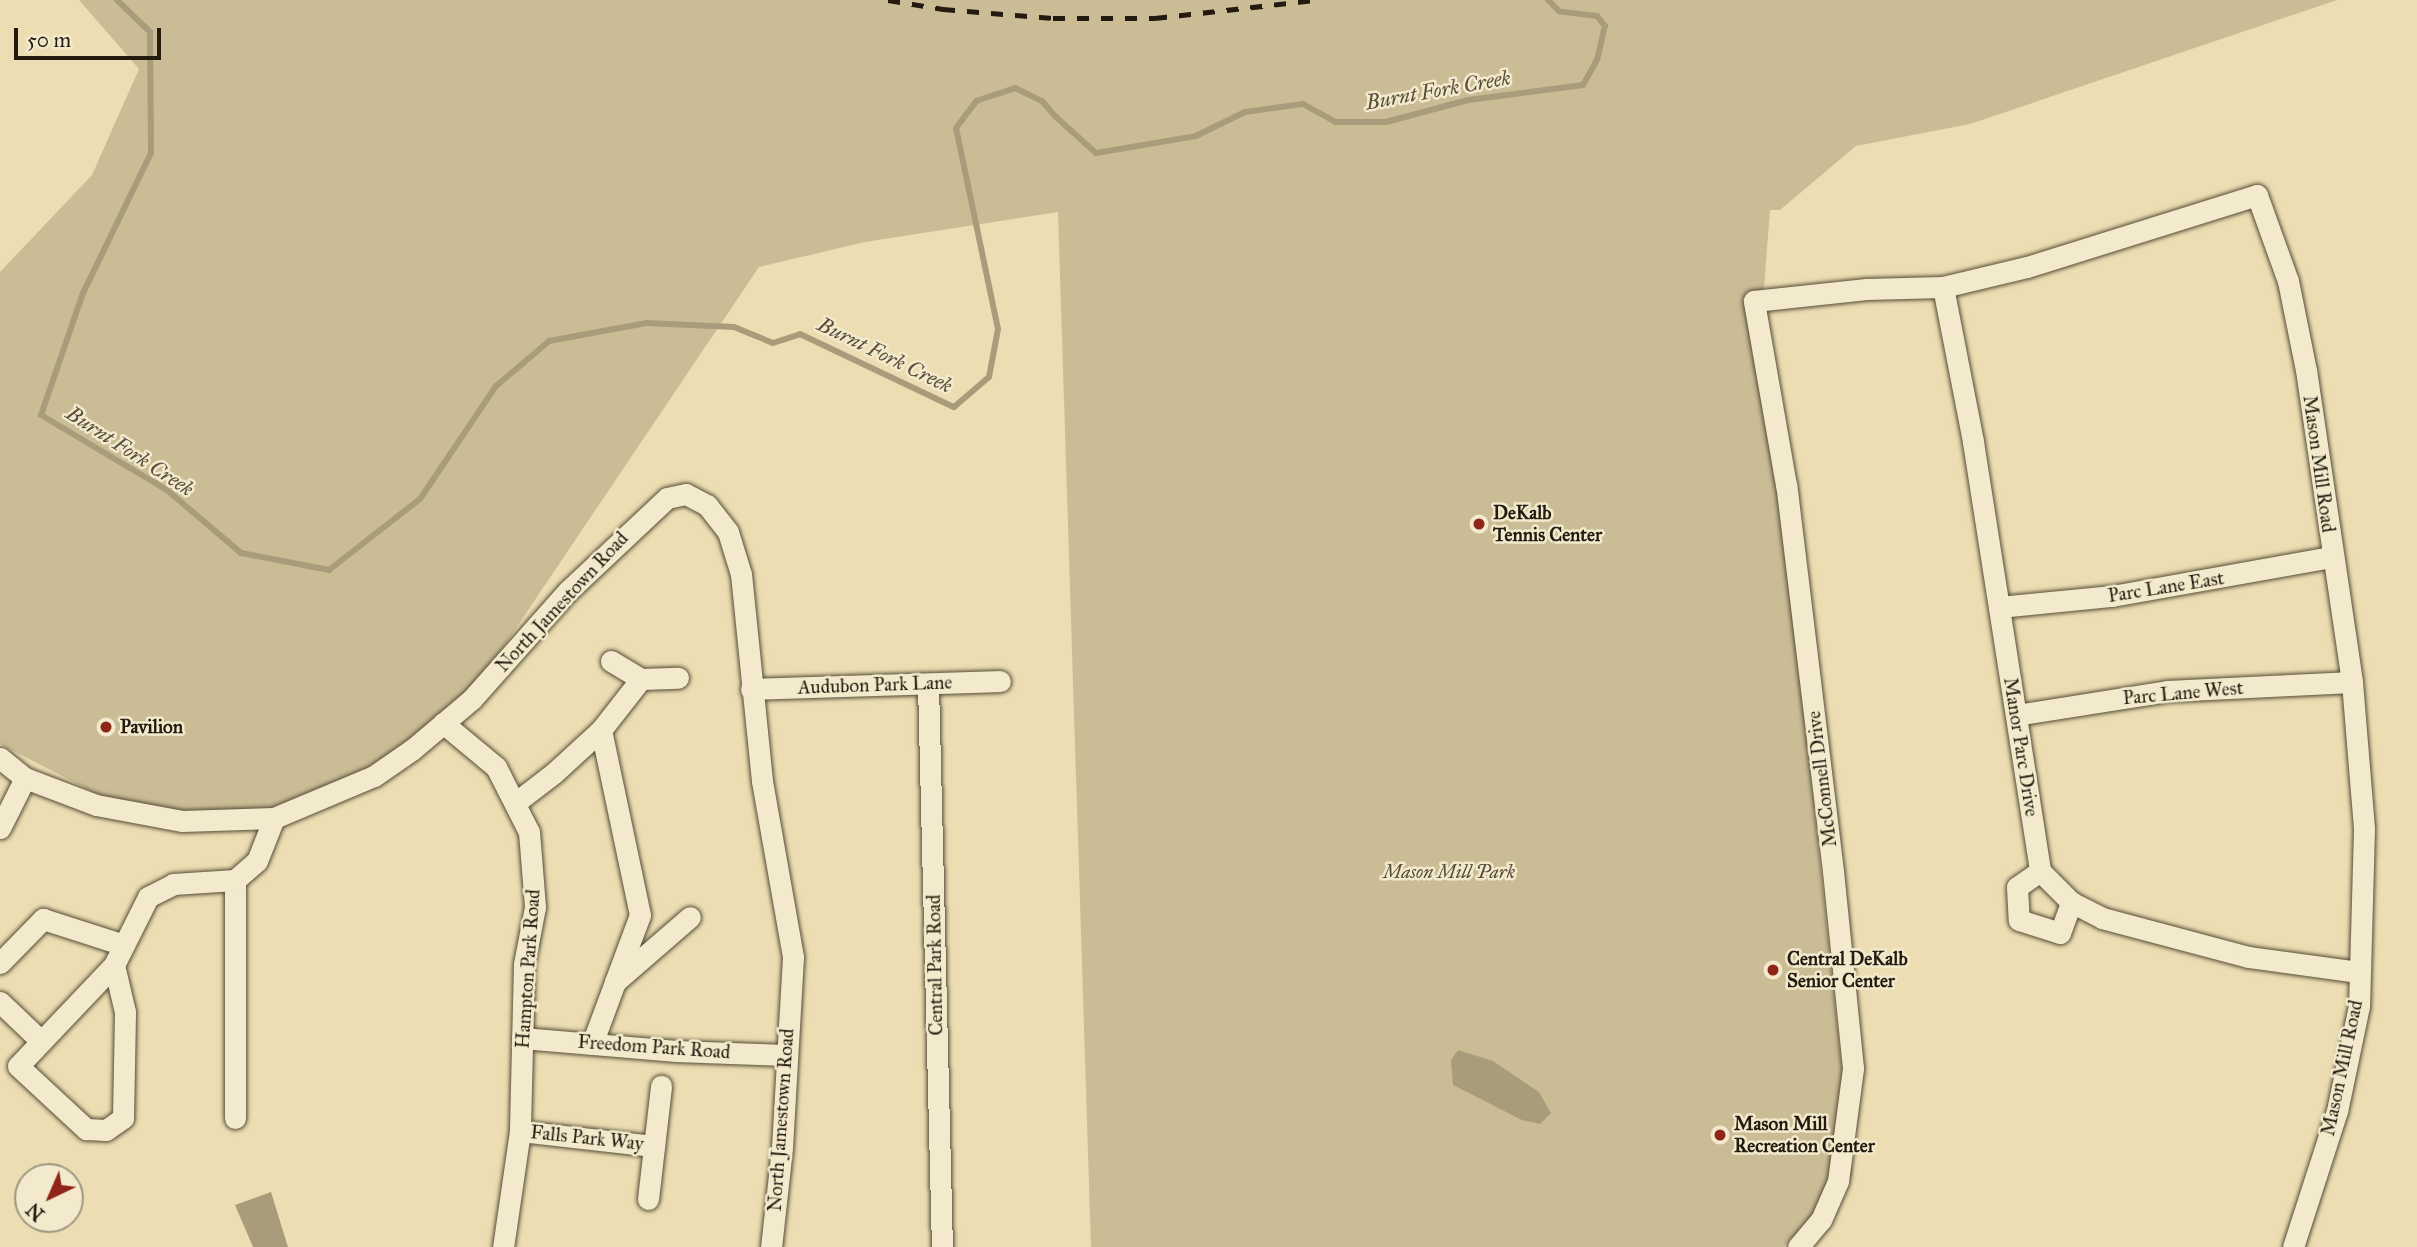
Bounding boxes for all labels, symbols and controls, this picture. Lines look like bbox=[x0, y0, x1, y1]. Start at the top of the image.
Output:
scale bar bbox=[18, 14, 164, 58]
text: 50 m bbox=[27, 27, 71, 53]
water label: Burnt Fork Creek bbox=[1364, 65, 1512, 115]
water label: Burnt Fork Creek bbox=[813, 311, 957, 399]
street label: Mason Mill Road bbox=[2298, 394, 2340, 534]
water label: Burnt Fork Creek bbox=[62, 400, 198, 502]
place label: DeKalb Tennis Center bbox=[1493, 502, 1602, 546]
marker: DeKalb Tennis Center bbox=[1471, 516, 1487, 532]
street label: North Jamestown Road bbox=[491, 527, 633, 677]
street label: Parc Lane East bbox=[2106, 567, 2226, 607]
street label: Audubon Park Lane bbox=[797, 671, 953, 699]
street label: Manor Parc Drive bbox=[1999, 676, 2043, 818]
street label: Parc Lane West bbox=[2122, 676, 2244, 710]
street label: McConnell Drive bbox=[1802, 710, 1842, 848]
place label: Pavilion bbox=[120, 716, 183, 738]
marker: Pavilion bbox=[98, 719, 114, 735]
park label: Mason Mill Park bbox=[1383, 861, 1515, 883]
street label: Hampton Park Road bbox=[511, 889, 545, 1049]
street label: Central Park Road bbox=[922, 894, 948, 1036]
place label: Central DeKalb Senior Center bbox=[1787, 948, 1908, 992]
marker: Central DeKalb Senior Center bbox=[1765, 962, 1781, 978]
street label: Mason Mill Road bbox=[2316, 998, 2368, 1138]
street label: North Jamestown Road bbox=[763, 1028, 799, 1212]
street label: Freedom Park Road bbox=[577, 1030, 731, 1064]
place label: Mason Mill Recreation Center bbox=[1734, 1113, 1875, 1157]
street label: Falls Park Way bbox=[529, 1121, 645, 1155]
marker: Mason Mill Recreation Center bbox=[1712, 1127, 1728, 1143]
north arrow bbox=[14, 1163, 84, 1233]
text: N bbox=[22, 1198, 49, 1226]

